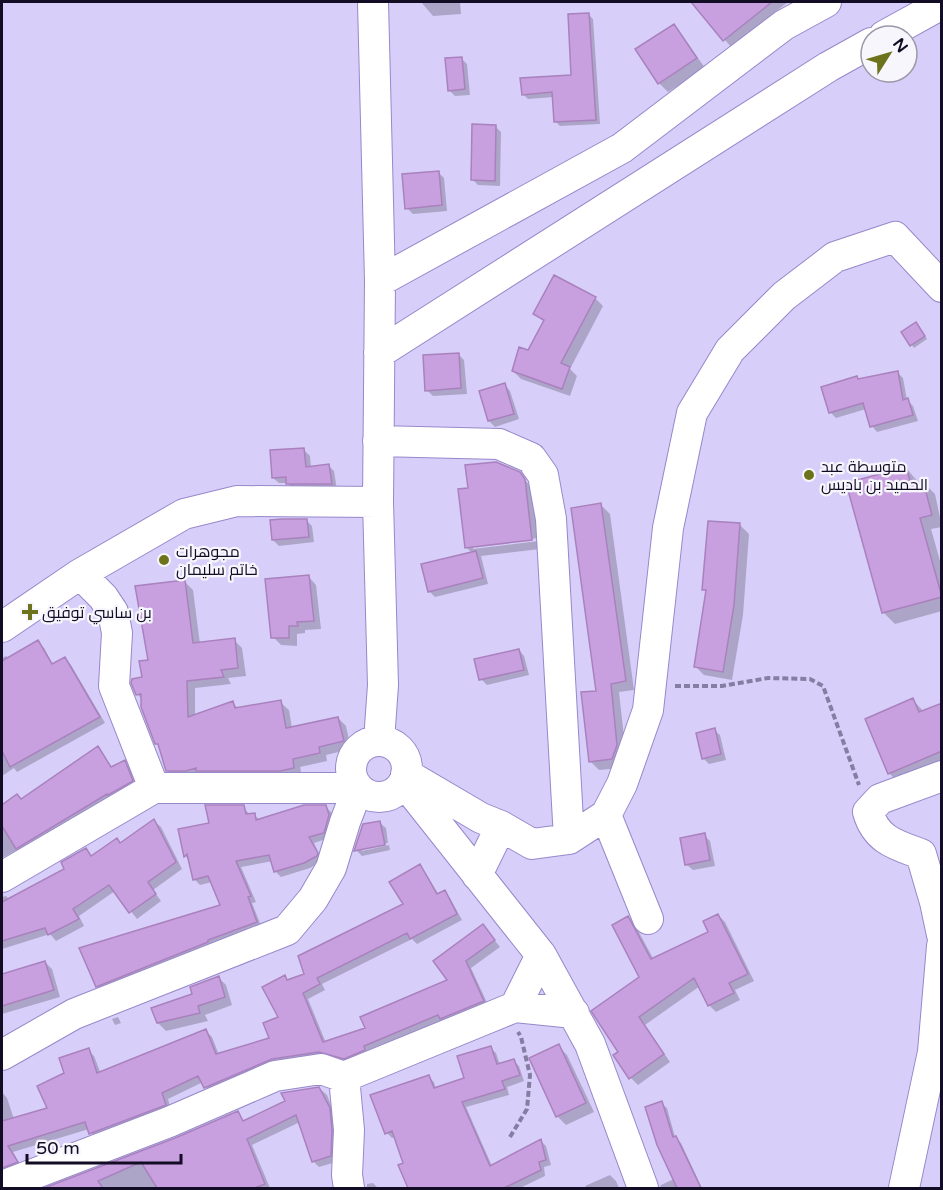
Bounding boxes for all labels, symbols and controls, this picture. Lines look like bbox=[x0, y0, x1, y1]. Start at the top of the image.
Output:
north arrow bbox=[859, 24, 919, 84]
text: N bbox=[888, 34, 912, 57]
place label: متوسطة عبد الحميد بن باديس bbox=[821, 457, 928, 495]
marker: متوسطة عبد الحميد بن باديس bbox=[802, 468, 816, 482]
place label: مجوهرات خاتم سليمان bbox=[176, 542, 258, 581]
marker: مجوهرات خاتم سليمان bbox=[157, 553, 171, 567]
place label: بن ساسي توفيق bbox=[42, 603, 152, 625]
marker: بن ساسي توفيق bbox=[23, 605, 37, 619]
scale bar bbox=[27, 1127, 182, 1165]
text: 50 m bbox=[36, 1137, 80, 1159]

